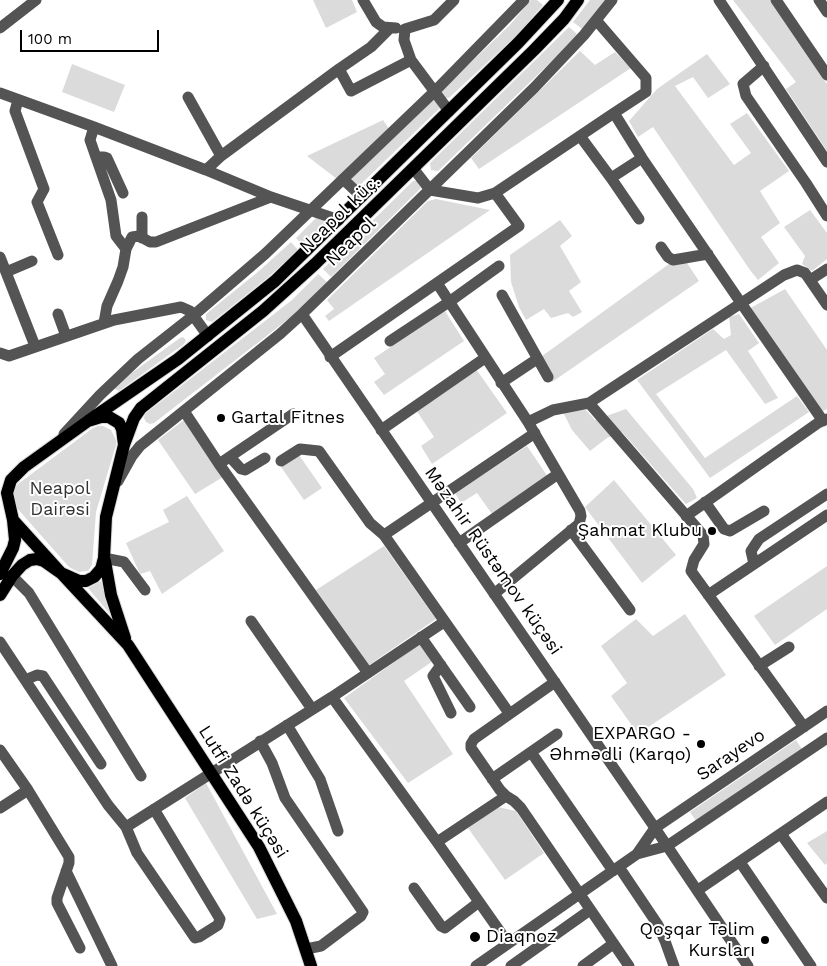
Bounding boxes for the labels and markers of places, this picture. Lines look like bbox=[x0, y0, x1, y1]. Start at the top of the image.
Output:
place label: Gartal Fitnes bbox=[231, 407, 345, 429]
marker: Gartal Fitnes bbox=[215, 412, 227, 424]
place label: Şahmat Klubu bbox=[578, 520, 702, 542]
marker: Şahmat Klubu bbox=[706, 525, 718, 537]
place label: EXPARGO - Əhmədli (Karqo) bbox=[550, 723, 691, 766]
marker: EXPARGO - Əhmədli (Karqo) bbox=[695, 738, 707, 750]
place label: Qoşqar Təlim Kursları bbox=[640, 919, 755, 962]
place label: Diaqnoz bbox=[486, 926, 557, 948]
marker: Diaqnoz bbox=[468, 930, 482, 944]
marker: Qoşqar Təlim Kursları bbox=[759, 934, 771, 946]

